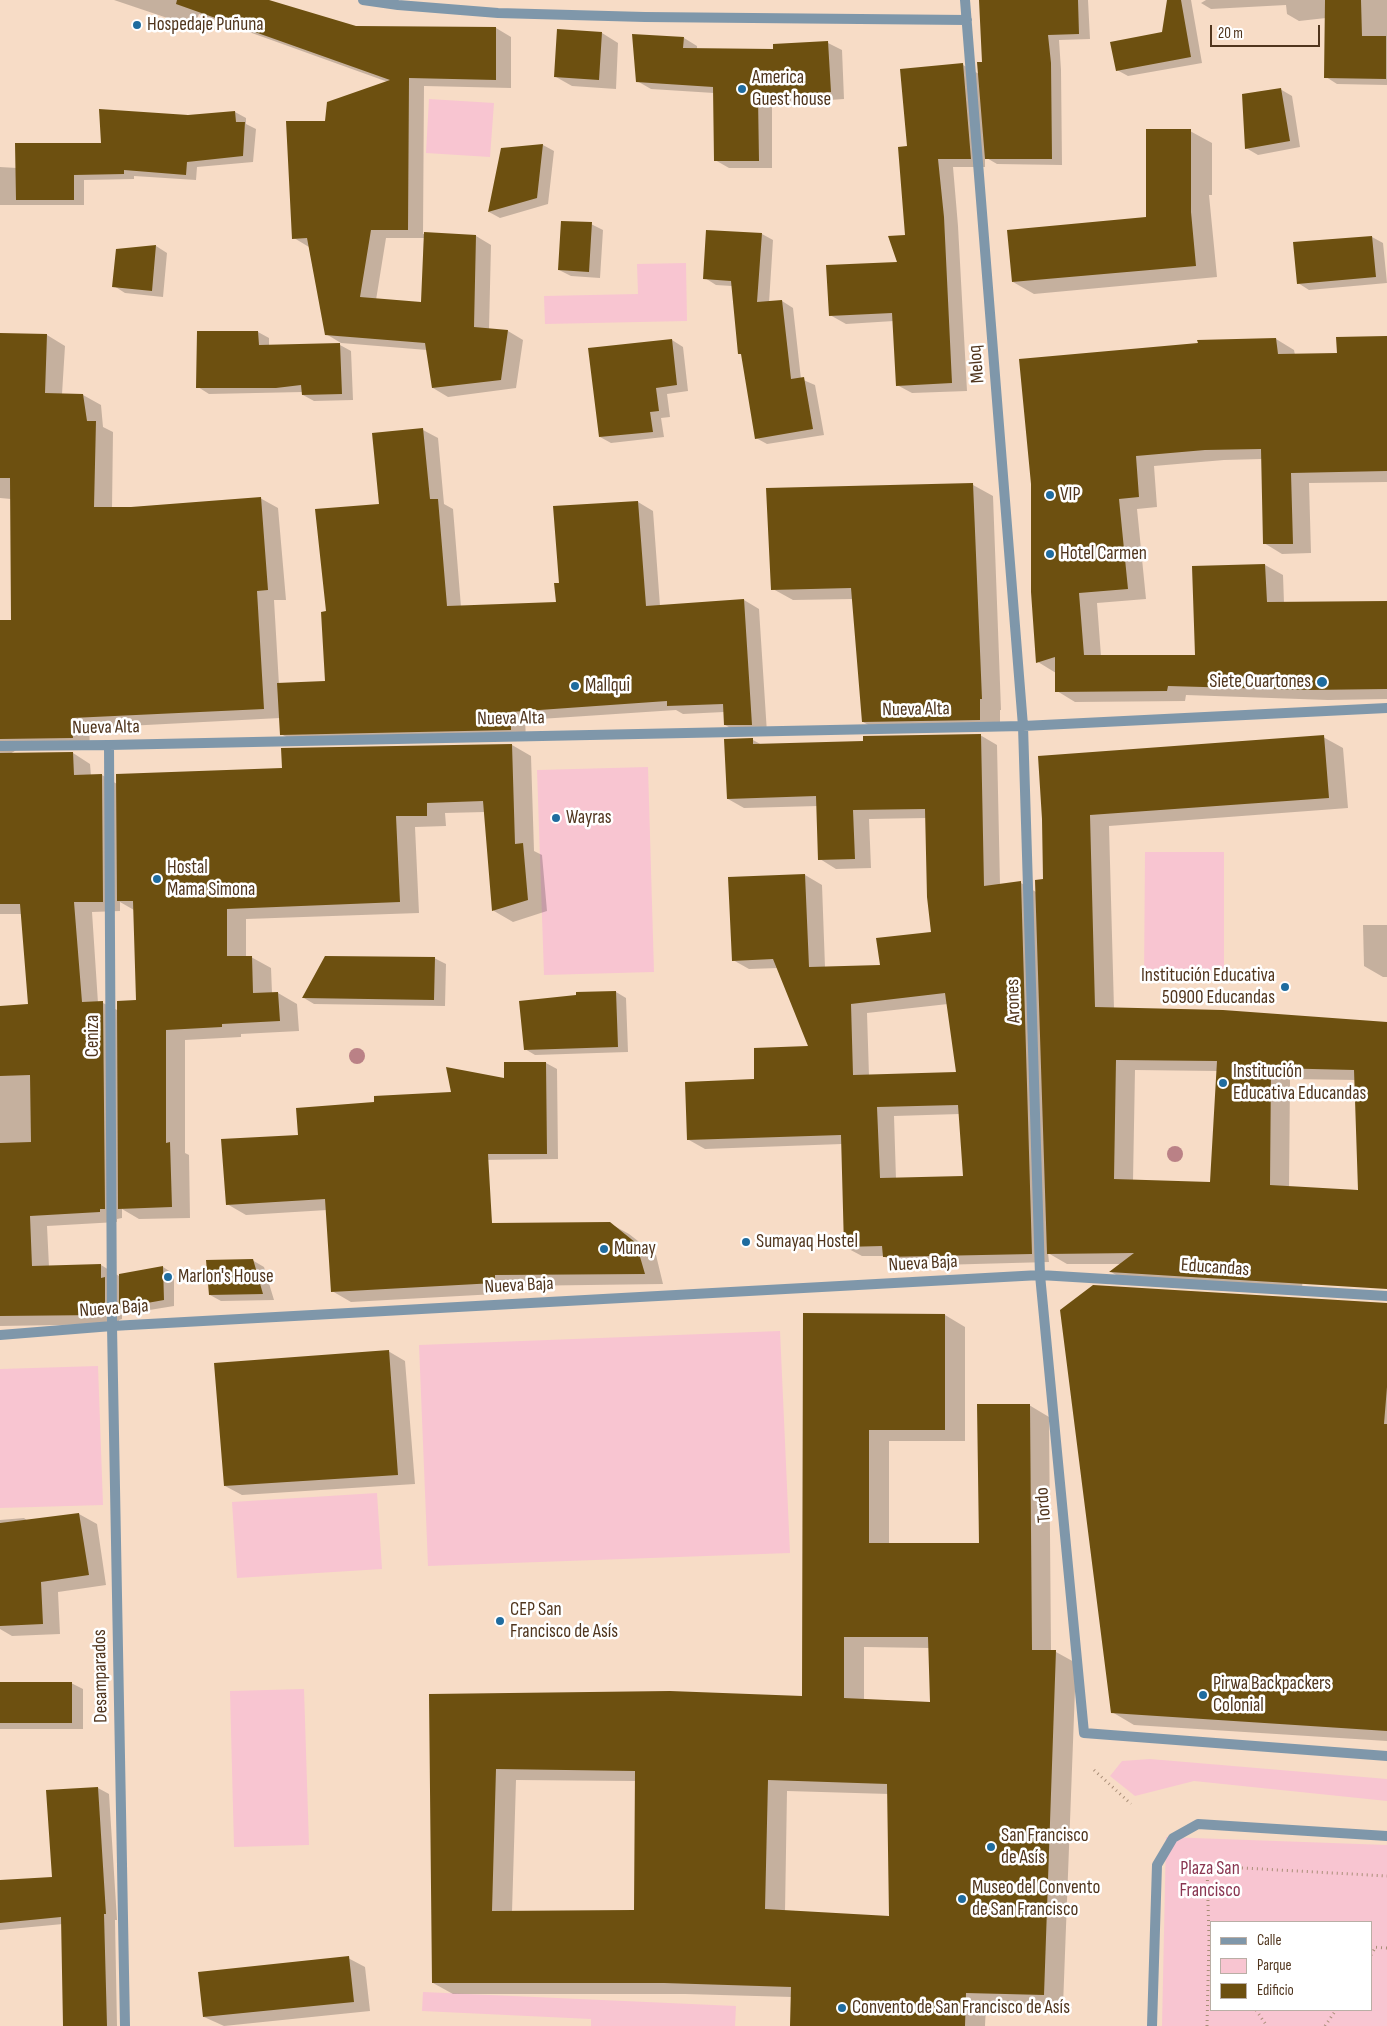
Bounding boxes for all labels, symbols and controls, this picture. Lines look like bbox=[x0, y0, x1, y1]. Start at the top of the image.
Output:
place label: Hospedaje Puñuna bbox=[147, 14, 264, 36]
scale bar bbox=[1212, 15, 1322, 47]
marker: Hospedaje Puñuna bbox=[131, 19, 143, 31]
text: 20 m bbox=[1218, 24, 1243, 43]
place label: America Guest house bbox=[752, 67, 831, 111]
marker: America Guest house bbox=[736, 83, 748, 95]
street label: Meloq bbox=[964, 344, 990, 384]
place label: VIP bbox=[1060, 484, 1080, 506]
marker: VIP bbox=[1044, 489, 1056, 501]
place label: Hotel Carmen bbox=[1060, 543, 1147, 565]
marker: Hotel Carmen bbox=[1044, 548, 1056, 560]
place label: Siete Cuartones bbox=[1209, 671, 1311, 693]
place label: Mallqui bbox=[585, 675, 630, 697]
marker: Siete Cuartones bbox=[1315, 675, 1329, 689]
marker: Mallqui bbox=[569, 680, 581, 692]
street label: Nueva Alta bbox=[882, 698, 950, 722]
street label: Nueva Alta bbox=[477, 707, 545, 731]
street label: Nueva Alta bbox=[72, 716, 140, 740]
place label: Wayras bbox=[566, 807, 612, 829]
marker: Wayras bbox=[550, 812, 562, 824]
place label: Hostal Mama Simona bbox=[167, 857, 255, 901]
marker: Hostal Mama Simona bbox=[151, 873, 163, 885]
place label: Institución Educativa 50900 Educandas bbox=[1141, 965, 1275, 1009]
street label: Arones bbox=[1002, 979, 1026, 1023]
marker: Institución Educativa 50900 Educandas bbox=[1279, 981, 1291, 993]
street label: Ceniza bbox=[82, 1015, 104, 1057]
place label: Institución Educativa Educandas bbox=[1233, 1061, 1366, 1105]
marker: Institución Educativa Educandas bbox=[1217, 1077, 1229, 1089]
place label: Sumayaq Hostel bbox=[756, 1231, 858, 1253]
marker: Sumayaq Hostel bbox=[740, 1236, 752, 1248]
place label: Munay bbox=[614, 1238, 656, 1260]
marker: Munay bbox=[598, 1243, 610, 1255]
street label: Nueva Baja bbox=[888, 1251, 958, 1277]
street label: Educandas bbox=[1180, 1254, 1250, 1282]
place label: Marlon's House bbox=[178, 1266, 274, 1288]
marker: Marlon's House bbox=[162, 1271, 174, 1283]
street label: Nueva Baja bbox=[484, 1273, 554, 1299]
street label: Nueva Baja bbox=[79, 1295, 149, 1323]
street label: Tordo bbox=[1031, 1486, 1057, 1524]
place label: CEP San Francisco de Asís bbox=[510, 1599, 618, 1643]
marker: CEP San Francisco de Asís bbox=[494, 1615, 506, 1627]
street label: Desamparados bbox=[89, 1629, 113, 1723]
place label: Pirwa Backpackers Colonial bbox=[1213, 1673, 1331, 1717]
marker: Pirwa Backpackers Colonial bbox=[1197, 1689, 1209, 1701]
place label: San Francisco de Asís bbox=[1001, 1825, 1089, 1869]
marker: San Francisco de Asís bbox=[985, 1841, 997, 1853]
park label: Plaza San Francisco bbox=[1179, 1858, 1241, 1902]
place label: Museo del Convento de San Francisco bbox=[972, 1877, 1100, 1921]
marker: Museo del Convento de San Francisco bbox=[956, 1893, 968, 1905]
legend bbox=[1210, 1921, 1372, 2011]
text: Calle bbox=[1257, 1931, 1281, 1950]
text: Parque bbox=[1257, 1956, 1292, 1975]
text: Edificio bbox=[1257, 1981, 1294, 2000]
place label: Convento de San Francisco de Asís bbox=[852, 1997, 1070, 2019]
marker: Convento de San Francisco de Asís bbox=[836, 2002, 848, 2014]

